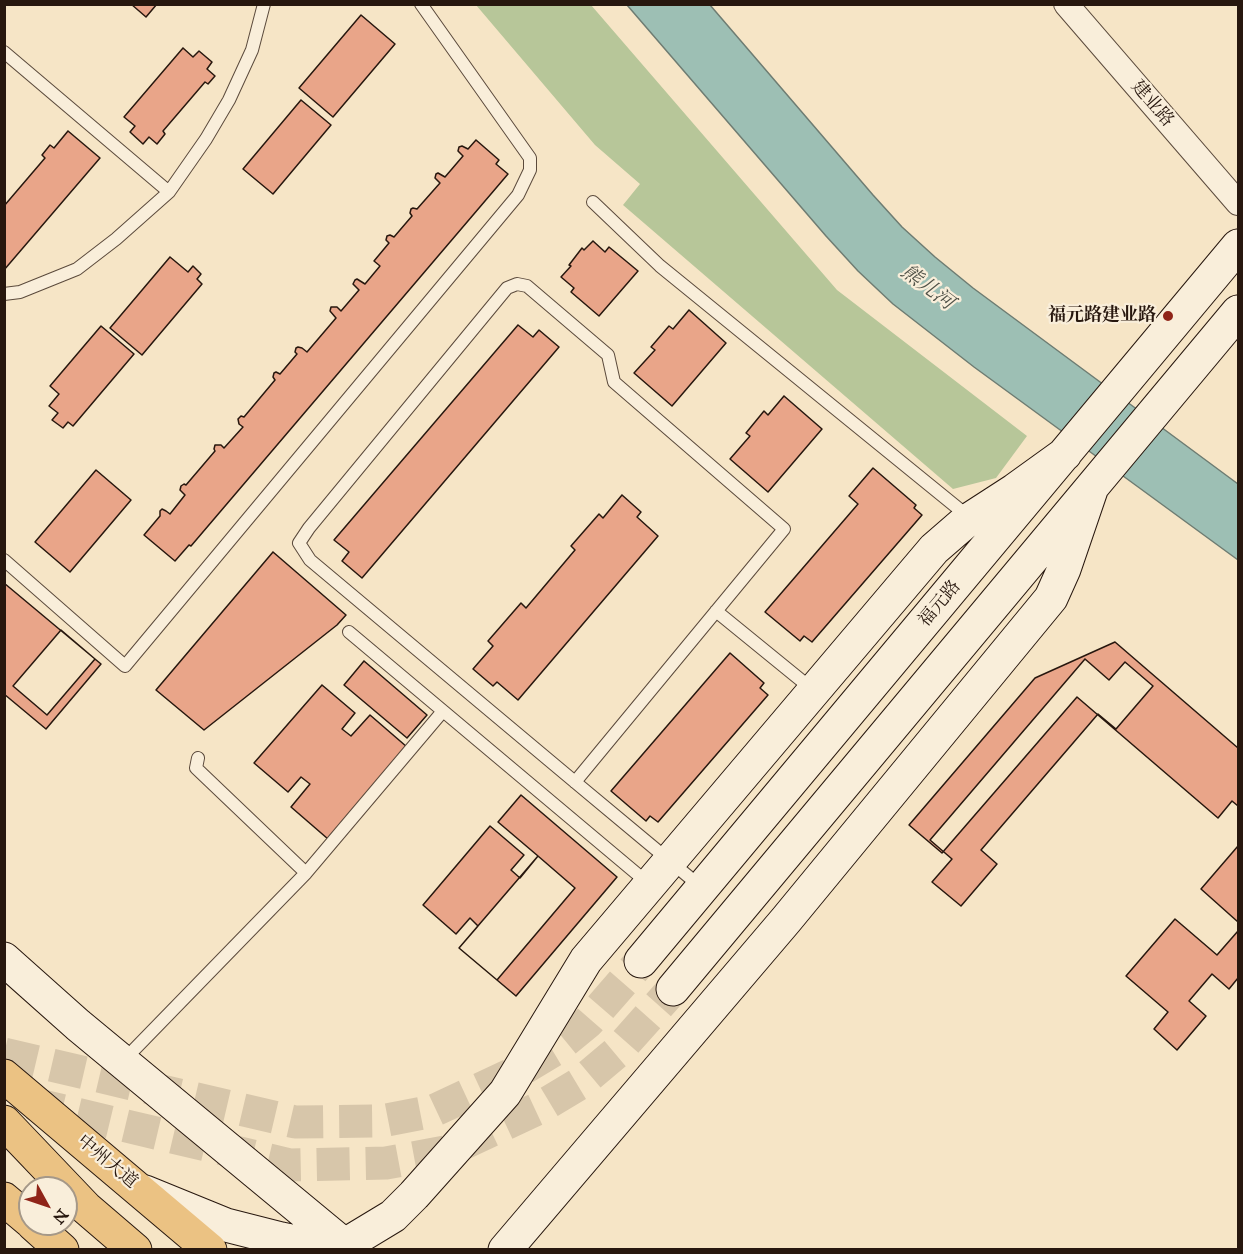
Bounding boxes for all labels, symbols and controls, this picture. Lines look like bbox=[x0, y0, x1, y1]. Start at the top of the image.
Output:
street label: 建业路 bbox=[1126, 77, 1178, 131]
water label: 熊儿河 bbox=[896, 260, 958, 316]
place label: 福元路建业路 bbox=[1048, 305, 1156, 327]
marker: 福元路建业路 bbox=[1161, 309, 1175, 323]
street label: 福元路 bbox=[914, 576, 966, 632]
street label: 中州大道 bbox=[72, 1131, 142, 1193]
north arrow bbox=[18, 1176, 78, 1236]
text: N bbox=[49, 1205, 72, 1228]

